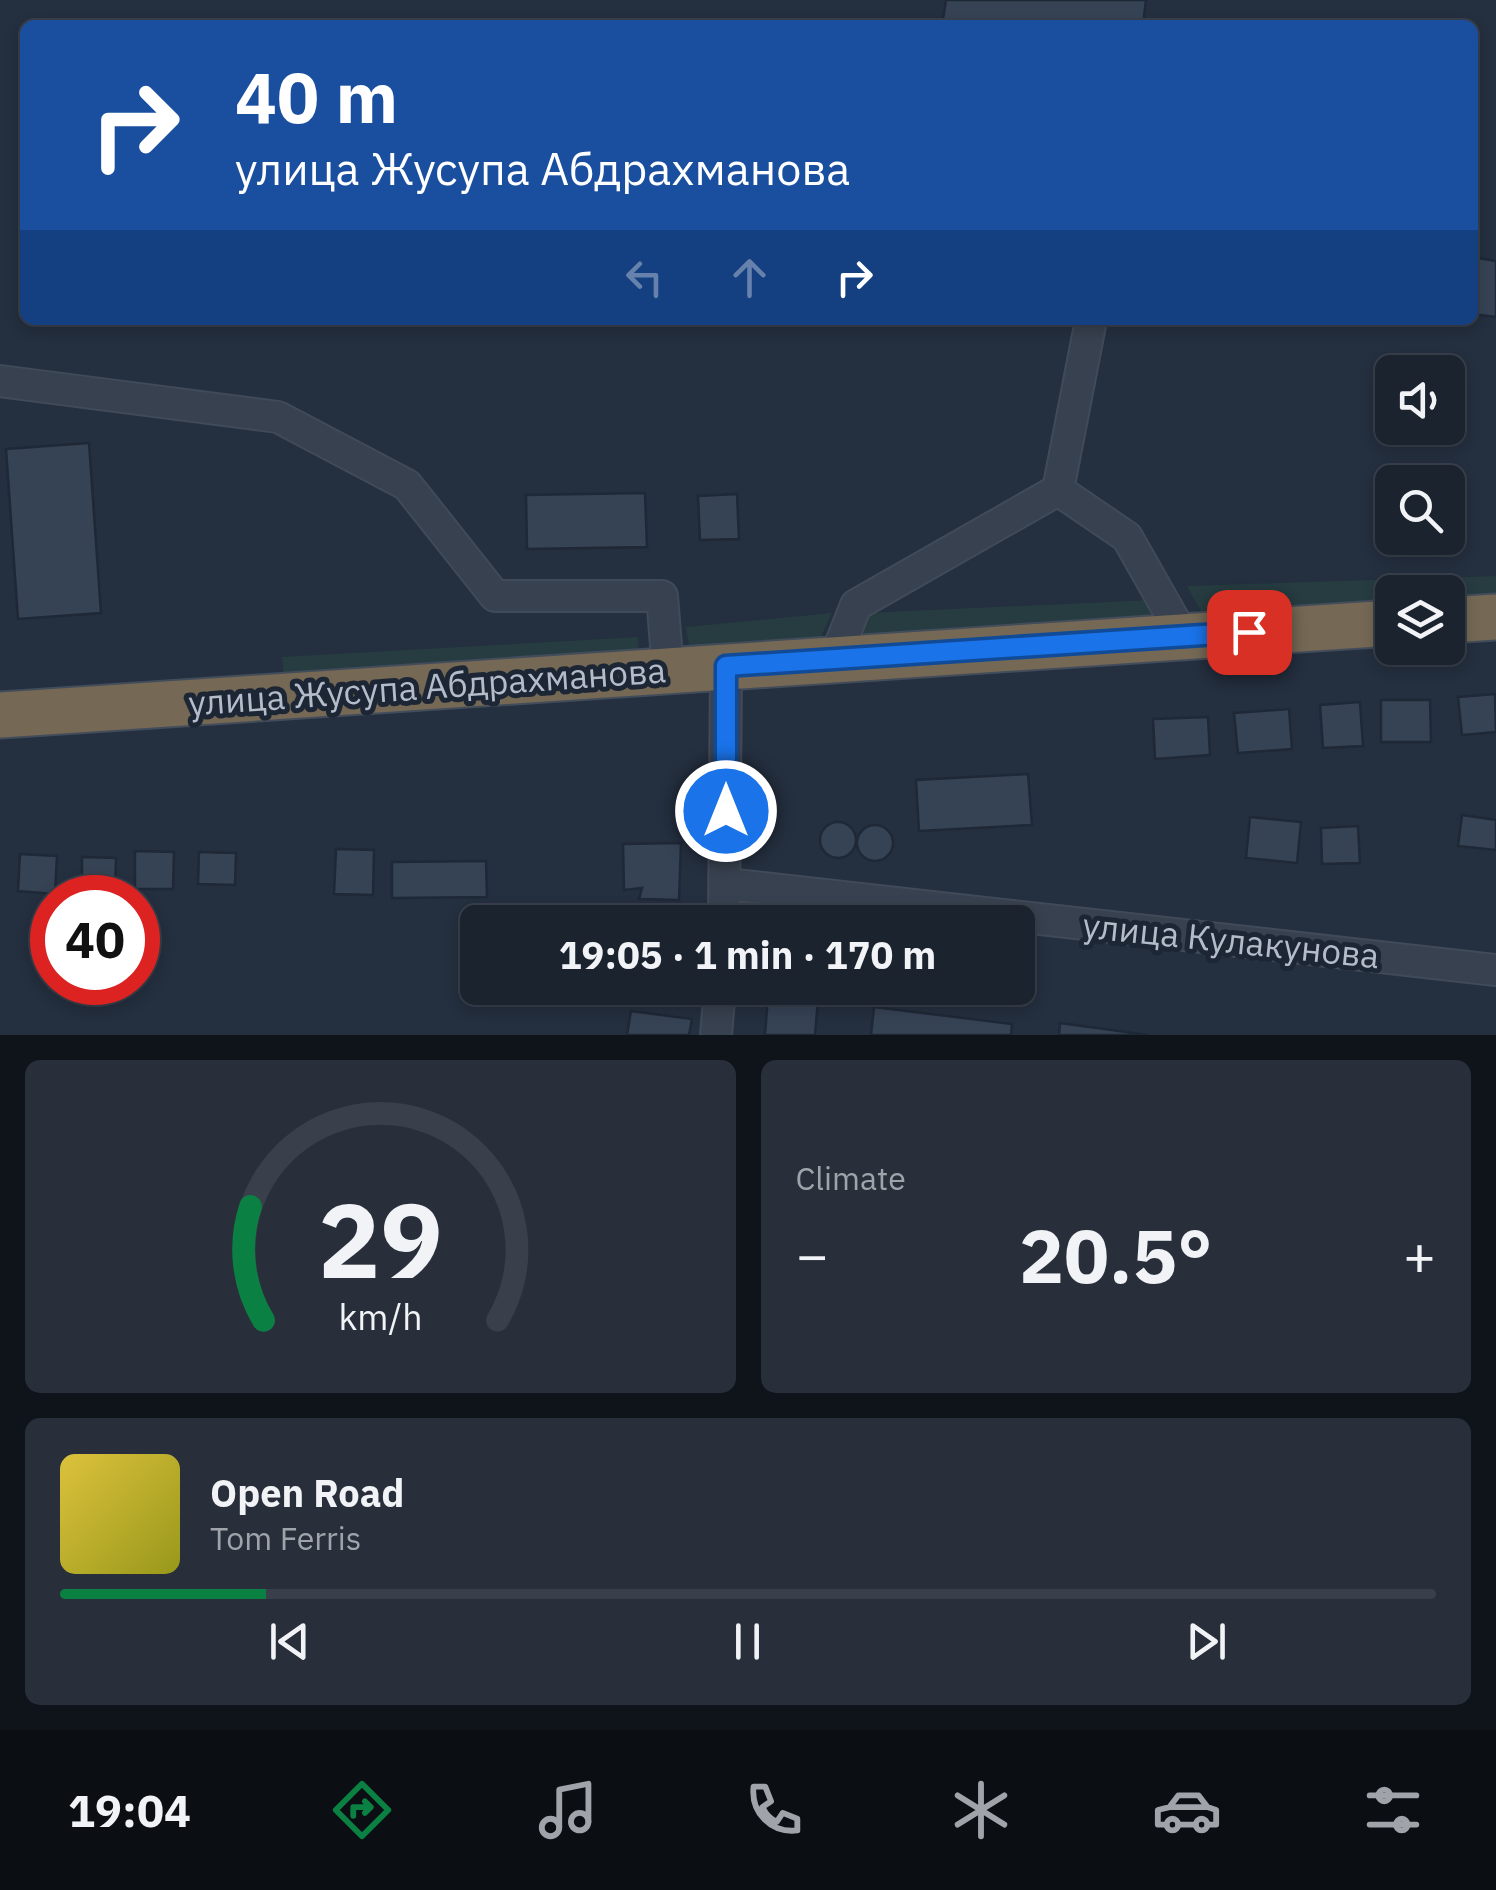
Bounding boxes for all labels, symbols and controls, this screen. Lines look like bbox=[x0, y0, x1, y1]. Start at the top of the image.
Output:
text: 40 m bbox=[235, 51, 398, 142]
icon: right bbox=[70, 60, 200, 190]
text: улица Жусупа Абдрахманова bbox=[235, 139, 850, 197]
icon: left bbox=[617, 250, 672, 305]
icon: ahead bbox=[722, 250, 777, 305]
icon: right bbox=[827, 250, 882, 305]
map controls bbox=[1375, 355, 1465, 665]
button: sound bbox=[1375, 355, 1465, 445]
button: search bbox=[1375, 465, 1465, 555]
button: layers bbox=[1375, 575, 1465, 665]
pin bbox=[1207, 590, 1292, 675]
icon: arrive bbox=[1222, 605, 1277, 660]
street label: улица Жусупа Абдрахманова bbox=[187, 646, 667, 726]
position arrow bbox=[674, 759, 778, 863]
speed limit sign: 40 bbox=[30, 875, 160, 1005]
street label: улица Кулакунова bbox=[1080, 902, 1382, 978]
text: 19:05 · 1 min · 170 m bbox=[559, 930, 936, 979]
text: Climate bbox=[796, 1157, 906, 1199]
text: 29 bbox=[318, 1171, 443, 1307]
text: 20.5° bbox=[1019, 1206, 1213, 1304]
text: − bbox=[796, 1219, 829, 1290]
text: + bbox=[1403, 1219, 1436, 1290]
text: km/h bbox=[338, 1293, 422, 1340]
text: Open Road bbox=[210, 1468, 404, 1517]
text: Tom Ferris bbox=[210, 1517, 361, 1559]
icon: previous bbox=[262, 1614, 317, 1669]
icon: pause bbox=[720, 1614, 775, 1669]
icon: next bbox=[1179, 1614, 1234, 1669]
icon: directions bbox=[327, 1775, 397, 1845]
icon: music bbox=[533, 1775, 603, 1845]
icon: phone bbox=[739, 1775, 809, 1845]
icon: climate bbox=[946, 1775, 1016, 1845]
icon: car bbox=[1152, 1775, 1222, 1845]
icon: filters bbox=[1358, 1775, 1428, 1845]
text: 19:04 bbox=[68, 1781, 191, 1839]

